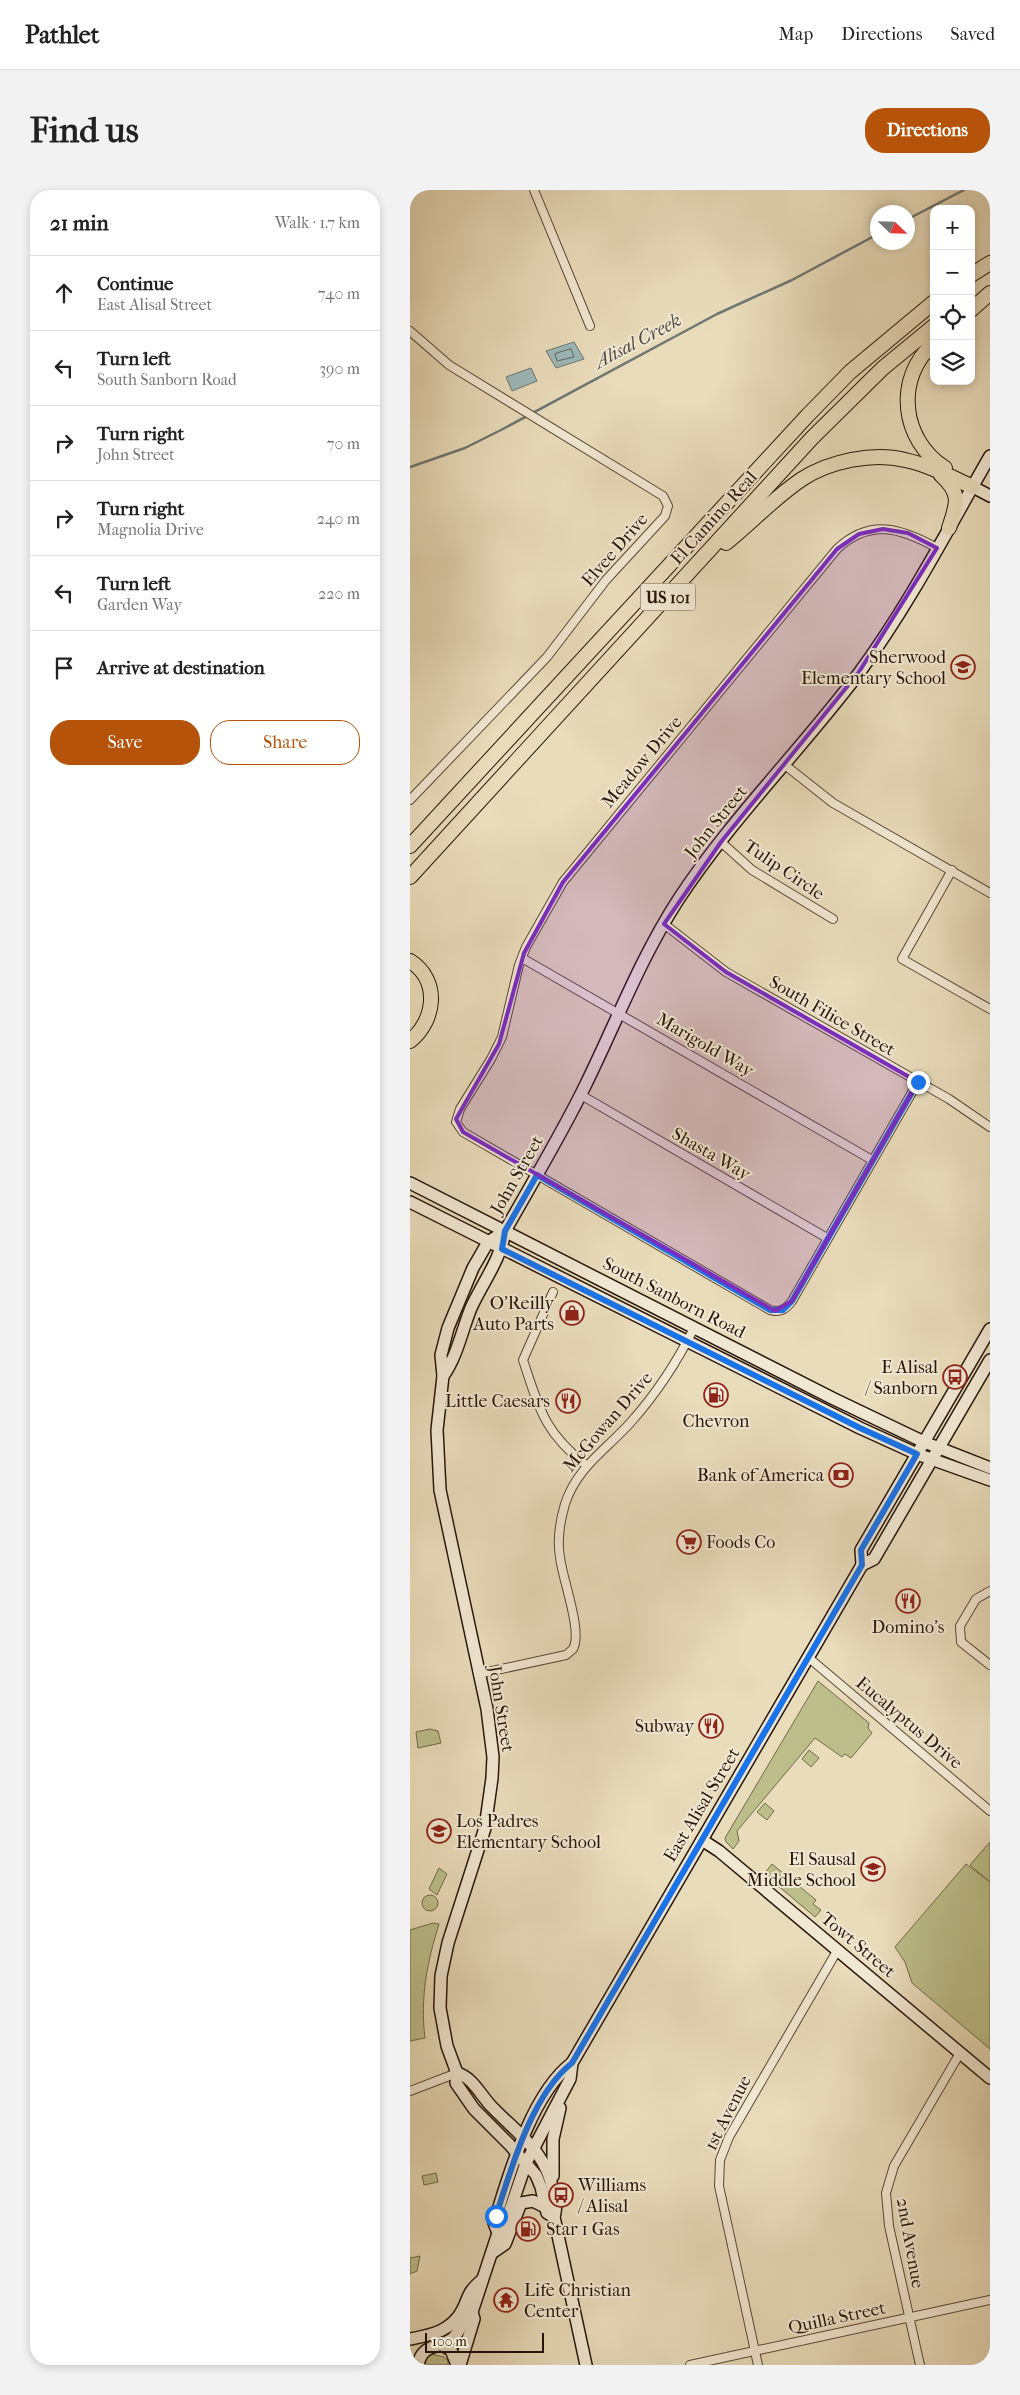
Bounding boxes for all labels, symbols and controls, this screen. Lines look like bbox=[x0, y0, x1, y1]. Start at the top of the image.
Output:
text: Pathlet bbox=[25, 21, 99, 49]
text: Map bbox=[779, 24, 813, 45]
text: Directions bbox=[841, 24, 922, 45]
text: Saved bbox=[950, 24, 995, 45]
button: Directions bbox=[865, 108, 990, 153]
text: Find us bbox=[30, 110, 139, 151]
north arrow bbox=[870, 205, 915, 250]
map controls bbox=[930, 205, 975, 385]
button: + bbox=[930, 205, 975, 250]
text: 21 min bbox=[50, 211, 109, 235]
text: Walk · 1.7 km bbox=[275, 213, 360, 232]
button: − bbox=[930, 250, 975, 295]
text: Continue bbox=[97, 273, 173, 295]
icon: ahead bbox=[50, 279, 78, 307]
text: 740 m bbox=[318, 284, 360, 303]
text: East Alisal Street bbox=[97, 295, 212, 314]
button: locate bbox=[930, 295, 975, 340]
water label: Alisal Creek bbox=[589, 309, 685, 374]
button: layers bbox=[930, 340, 975, 385]
text: Turn left bbox=[97, 348, 171, 370]
icon: left bbox=[50, 354, 78, 382]
text: 390 m bbox=[319, 359, 360, 378]
text: South Sanborn Road bbox=[97, 370, 237, 389]
text: Turn right bbox=[97, 423, 184, 445]
icon: right bbox=[50, 429, 78, 457]
text: 70 m bbox=[327, 434, 360, 453]
text: John Street bbox=[97, 445, 175, 464]
street label: El Camino Real bbox=[666, 467, 762, 569]
text: Turn right bbox=[97, 498, 184, 520]
icon: right bbox=[50, 504, 78, 532]
text: 240 m bbox=[317, 509, 360, 528]
street label: Elvee Drive bbox=[578, 509, 653, 591]
text: Magnolia Drive bbox=[97, 520, 204, 539]
text: Turn left bbox=[97, 573, 171, 595]
icon: left bbox=[50, 579, 78, 607]
text: 220 m bbox=[318, 584, 360, 603]
road number: US 101 bbox=[640, 584, 696, 611]
text: Garden Way bbox=[97, 595, 182, 614]
place label: Sherwood Elementary School bbox=[801, 647, 946, 689]
icon: arrive bbox=[50, 654, 78, 682]
school or university icon: Sherwood Elementary School bbox=[950, 654, 976, 680]
text: Arrive at destination bbox=[97, 657, 265, 679]
street label: Meadow Drive bbox=[598, 712, 687, 812]
button: Save bbox=[50, 720, 200, 765]
button: Share bbox=[210, 720, 360, 765]
street label: John Street bbox=[679, 781, 752, 864]
street label: Tulip Circle bbox=[740, 835, 828, 905]
street label: South Filice Street bbox=[765, 971, 899, 1061]
street label: Marigold Way bbox=[653, 1009, 759, 1082]
route end bbox=[907, 1071, 930, 1094]
street label: Shasta Way bbox=[668, 1123, 755, 1186]
street label: John Street bbox=[485, 1131, 548, 1220]
street label: South Sanborn Road bbox=[599, 1253, 749, 1343]
place label: O'Reilly Auto Parts bbox=[472, 1293, 555, 1335]
shop icon: O'Reilly Auto Parts bbox=[559, 1300, 585, 1326]
place label: E Alisal / Sanborn bbox=[864, 1357, 939, 1399]
bus stop icon: E Alisal / Sanborn bbox=[942, 1364, 968, 1390]
street label: McGowan Drive bbox=[559, 1368, 657, 1476]
fuel station icon: Chevron bbox=[703, 1382, 729, 1408]
restaurant icon: Little Caesars bbox=[555, 1388, 581, 1414]
place label: Little Caesars bbox=[445, 1391, 550, 1412]
place label: Chevron bbox=[683, 1411, 750, 1432]
bank icon: Bank of America bbox=[828, 1462, 854, 1488]
place label: Bank of America bbox=[697, 1465, 825, 1486]
supermarket icon: Foods Co bbox=[676, 1529, 702, 1555]
place label: Foods Co bbox=[706, 1532, 775, 1553]
restaurant icon: Domino's bbox=[895, 1588, 921, 1614]
place label: Domino's bbox=[872, 1617, 945, 1638]
street label: John Street bbox=[483, 1662, 518, 1754]
street label: Eucalyptus Drive bbox=[852, 1672, 967, 1774]
restaurant icon: Subway bbox=[698, 1713, 724, 1739]
place label: Subway bbox=[635, 1716, 695, 1737]
street label: East Alisal Street bbox=[660, 1744, 745, 1866]
place label: Los Padres Elementary School bbox=[456, 1811, 601, 1853]
school or university icon: Los Padres Elementary School bbox=[426, 1818, 452, 1844]
place label: El Sausal Middle School bbox=[747, 1849, 856, 1891]
school or university icon: El Sausal Middle School bbox=[860, 1856, 886, 1882]
street label: Towt Street bbox=[817, 1908, 900, 1982]
street label: 1st Avenue bbox=[700, 2072, 756, 2154]
place label: Williams / Alisal bbox=[577, 2175, 646, 2217]
bus stop icon: Williams / Alisal bbox=[548, 2182, 574, 2208]
street label: 2nd Avenue bbox=[892, 2196, 928, 2290]
route start bbox=[485, 2205, 508, 2228]
fuel station icon: Star 1 Gas bbox=[515, 2216, 541, 2242]
place label: Star 1 Gas bbox=[546, 2219, 620, 2240]
place label: Life Christian Center bbox=[524, 2280, 631, 2322]
temple icon: Life Christian Center bbox=[493, 2287, 519, 2313]
street label: Quilla Street bbox=[786, 2297, 888, 2339]
scale bar bbox=[425, 2330, 544, 2353]
text: 100 m bbox=[432, 2333, 467, 2350]

